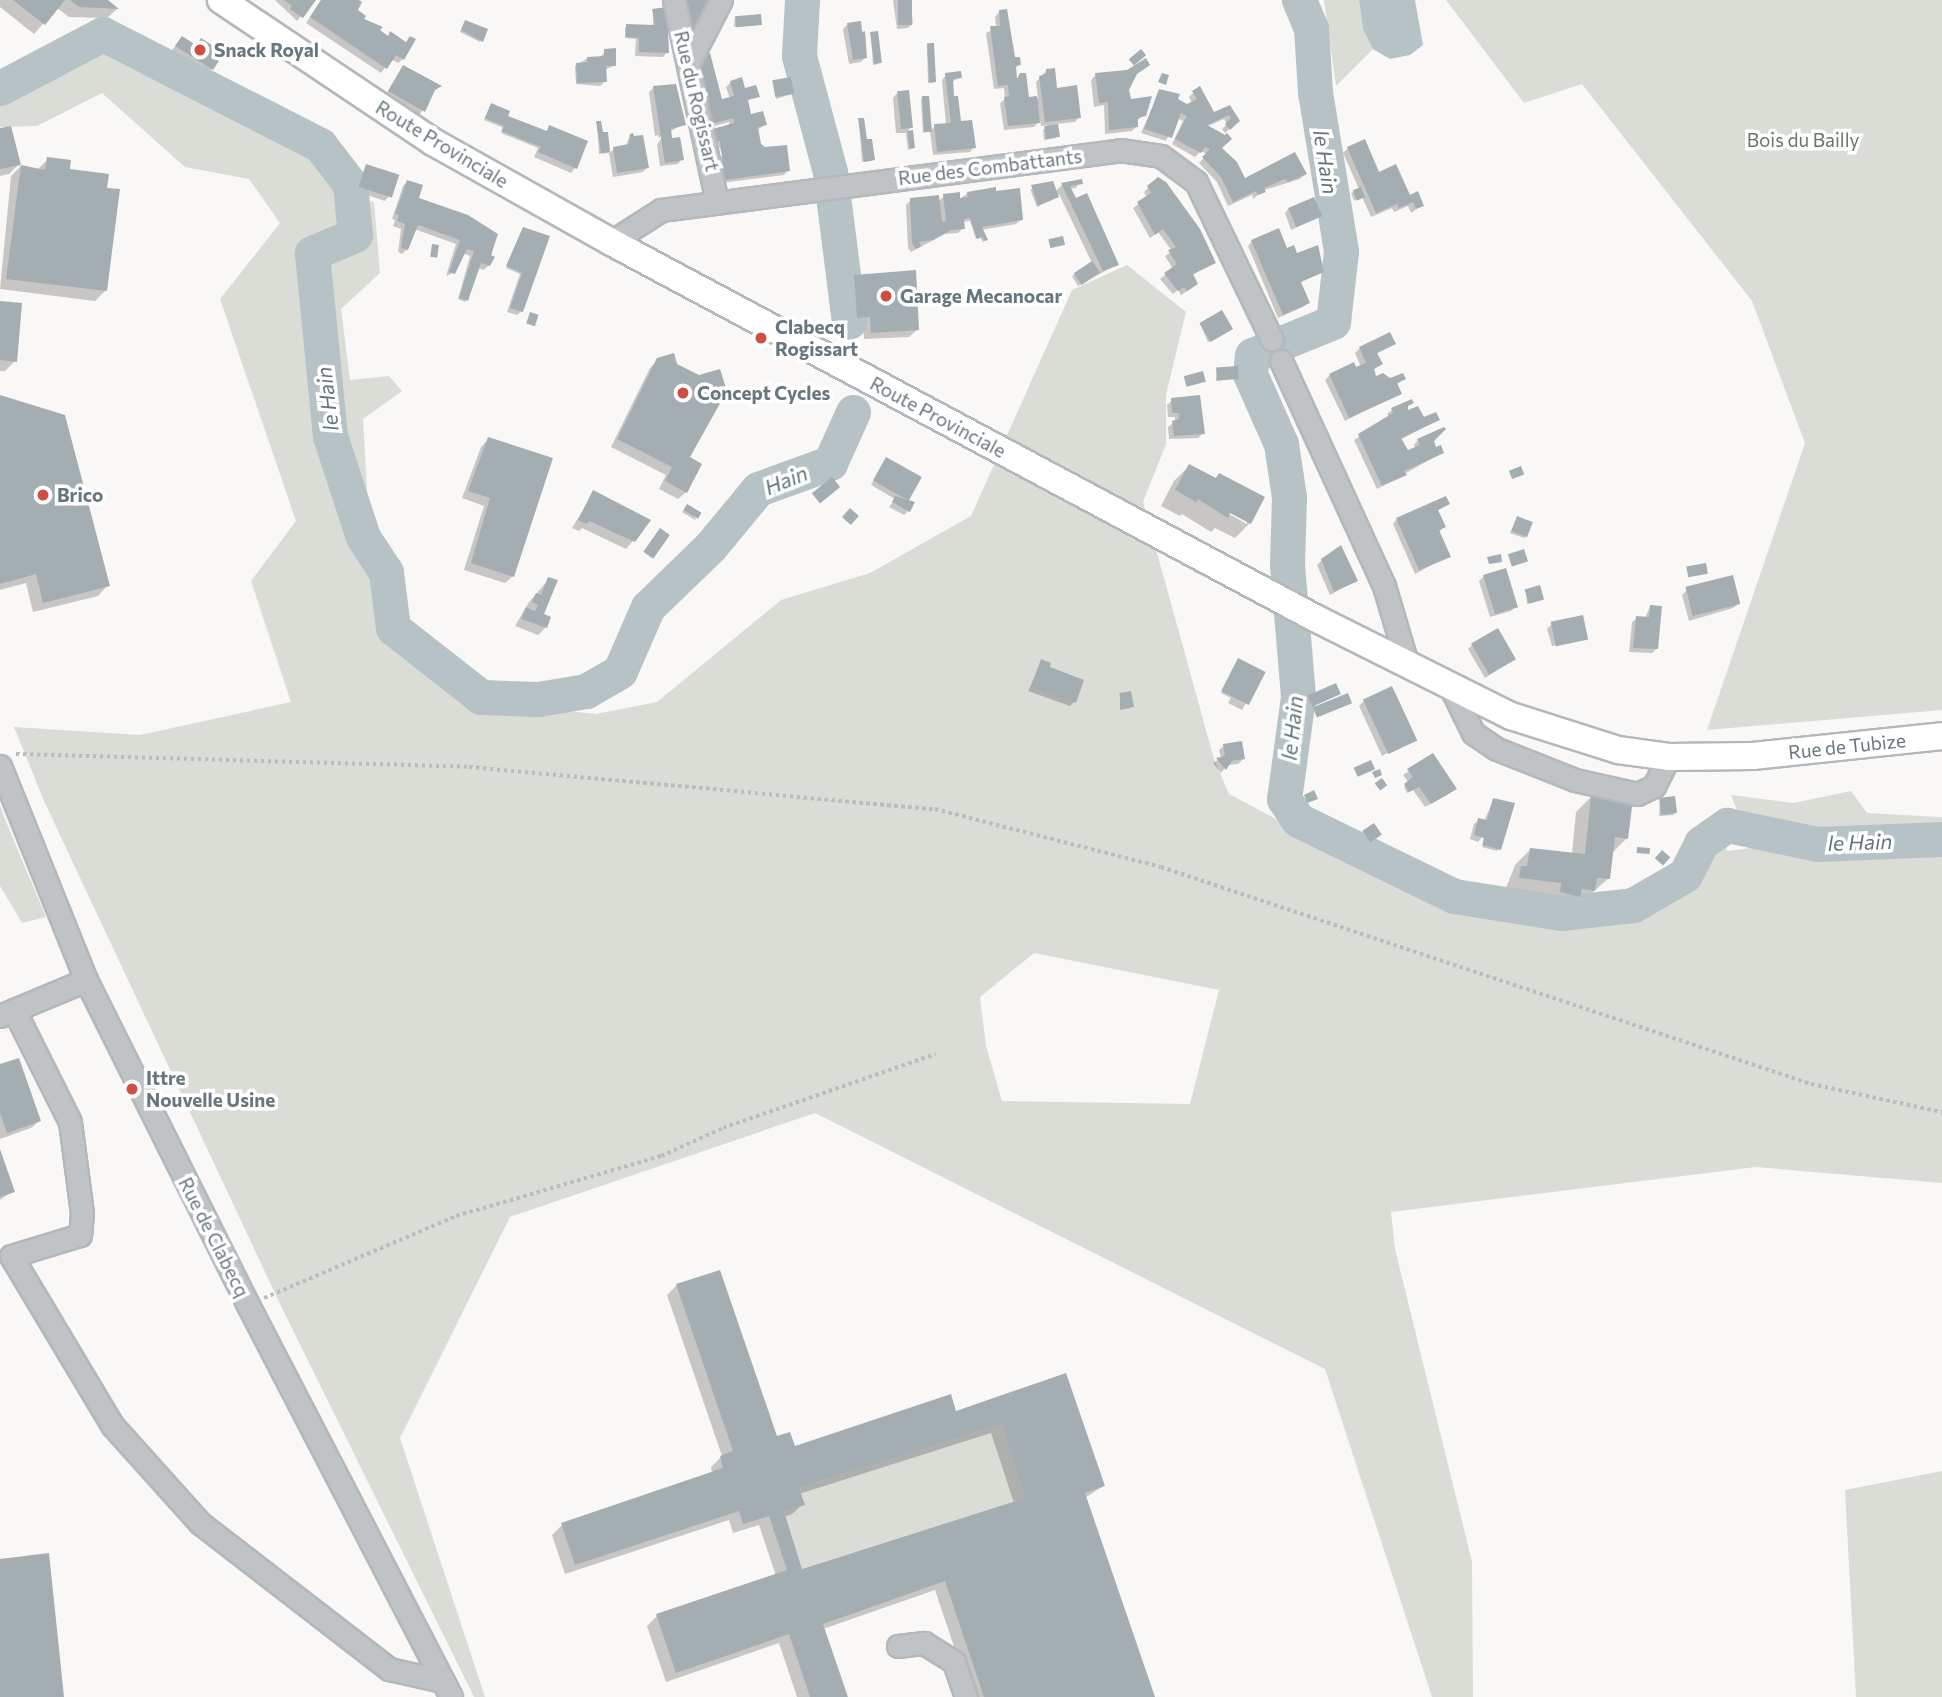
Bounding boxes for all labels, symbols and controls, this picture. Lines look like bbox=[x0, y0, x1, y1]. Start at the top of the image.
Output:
street label: Rue du Rogissart bbox=[670, 29, 724, 173]
place label: Snack Royal bbox=[214, 39, 319, 61]
marker: Snack Royal bbox=[192, 42, 208, 58]
street label: Route Provinciale bbox=[372, 96, 512, 192]
water label: le Hain bbox=[1309, 128, 1343, 196]
park label: Bois du Bailly bbox=[1747, 129, 1859, 151]
street label: Rue des Combattants bbox=[897, 144, 1083, 190]
place label: Garage Mecanocar bbox=[900, 285, 1062, 307]
marker: Garage Mecanocar bbox=[878, 288, 894, 304]
place label: Clabecq Rogissart bbox=[775, 316, 858, 360]
marker: Clabecq Rogissart bbox=[753, 330, 769, 346]
water label: le Hain bbox=[311, 365, 343, 433]
street label: Route Provinciale bbox=[866, 372, 1010, 462]
place label: Concept Cycles bbox=[697, 382, 830, 404]
marker: Concept Cycles bbox=[675, 385, 691, 401]
water label: Hain bbox=[761, 460, 811, 500]
place label: Brico bbox=[57, 484, 103, 506]
marker: Brico bbox=[35, 487, 51, 503]
water label: le Hain bbox=[1276, 695, 1308, 761]
street label: Rue de Tubize bbox=[1787, 728, 1907, 764]
water label: le Hain bbox=[1827, 828, 1893, 856]
place label: Ittre Nouvelle Usine bbox=[146, 1067, 275, 1111]
marker: Ittre Nouvelle Usine bbox=[124, 1081, 140, 1097]
street label: Rue de Clabecq bbox=[174, 1173, 254, 1301]

